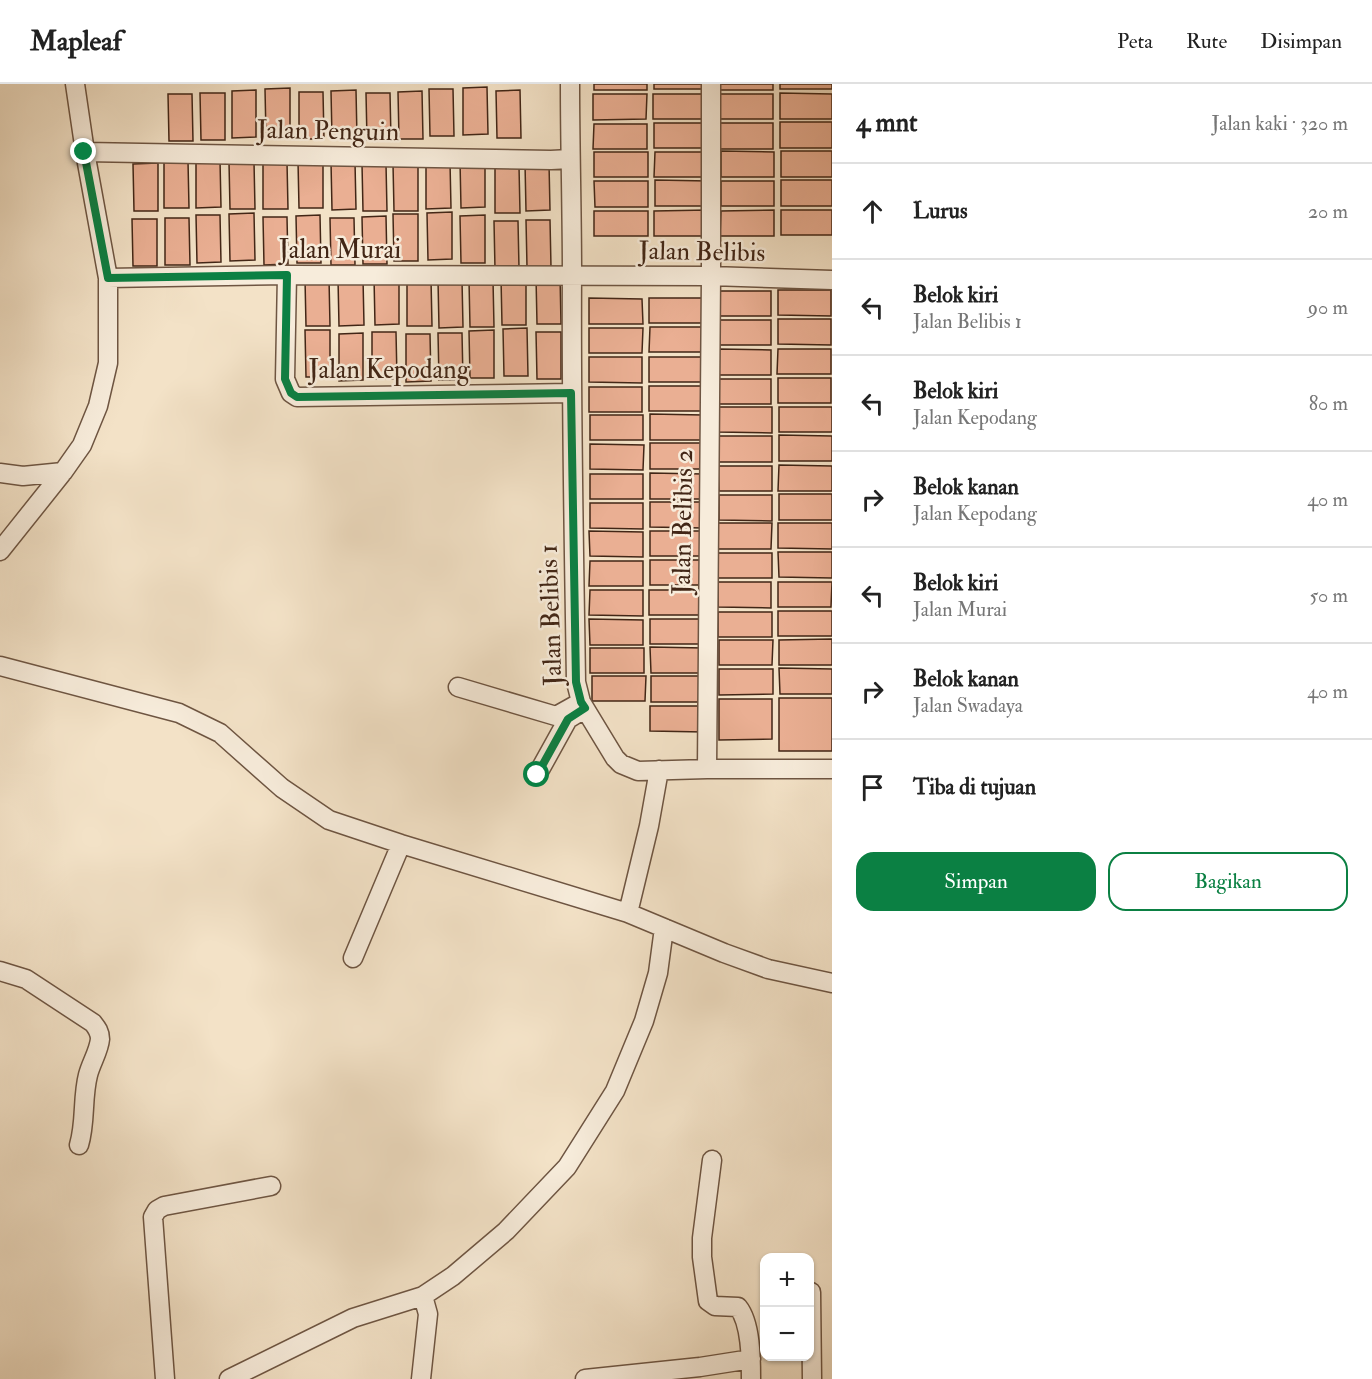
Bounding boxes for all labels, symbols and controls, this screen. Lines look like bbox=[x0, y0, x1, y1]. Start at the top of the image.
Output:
text: Mapleaf bbox=[30, 24, 122, 59]
text: Peta bbox=[1117, 28, 1153, 55]
text: Rute bbox=[1186, 28, 1227, 55]
text: Disimpan bbox=[1260, 28, 1342, 55]
text: 4 mnt bbox=[856, 107, 917, 139]
text: Jalan kaki · 320 m bbox=[1212, 111, 1348, 136]
street label: Jalan Penguin bbox=[255, 114, 400, 148]
route end bbox=[70, 138, 96, 164]
icon: ahead bbox=[856, 195, 889, 228]
text: Lurus bbox=[913, 197, 967, 225]
text: 20 m bbox=[1308, 199, 1348, 224]
street label: Jalan Murai bbox=[278, 234, 401, 266]
street label: Jalan Belibis bbox=[637, 235, 766, 269]
text: Belok kiri bbox=[913, 281, 998, 309]
icon: left bbox=[856, 291, 889, 324]
text: 90 m bbox=[1308, 295, 1348, 320]
text: Jalan Belibis 1 bbox=[913, 309, 1022, 334]
street label: Jalan Kepodang bbox=[308, 354, 471, 387]
text: Belok kiri bbox=[913, 377, 998, 405]
icon: left bbox=[856, 387, 889, 420]
text: 80 m bbox=[1309, 391, 1348, 416]
text: Jalan Kepodang bbox=[913, 405, 1037, 430]
street label: Jalan Belibis 2 bbox=[666, 449, 700, 596]
text: Belok kanan bbox=[913, 473, 1019, 501]
icon: right bbox=[856, 483, 889, 516]
text: 40 m bbox=[1307, 487, 1348, 512]
text: Jalan Kepodang bbox=[913, 501, 1037, 526]
street label: Jalan Belibis 1 bbox=[533, 544, 569, 687]
text: Belok kiri bbox=[913, 569, 998, 597]
icon: left bbox=[856, 579, 889, 612]
text: 50 m bbox=[1309, 583, 1348, 608]
text: Jalan Murai bbox=[913, 597, 1007, 622]
text: Belok kanan bbox=[913, 665, 1019, 693]
icon: right bbox=[856, 675, 889, 708]
text: 40 m bbox=[1307, 679, 1348, 704]
text: Jalan Swadaya bbox=[913, 693, 1023, 718]
route start bbox=[523, 761, 549, 787]
icon: arrive bbox=[856, 771, 889, 804]
text: Tiba di tujuan bbox=[913, 773, 1036, 801]
button: Simpan bbox=[856, 852, 1096, 911]
button: Bagikan bbox=[1108, 852, 1348, 911]
map controls bbox=[760, 1253, 814, 1361]
button: + bbox=[760, 1253, 814, 1307]
button: − bbox=[760, 1307, 814, 1361]

